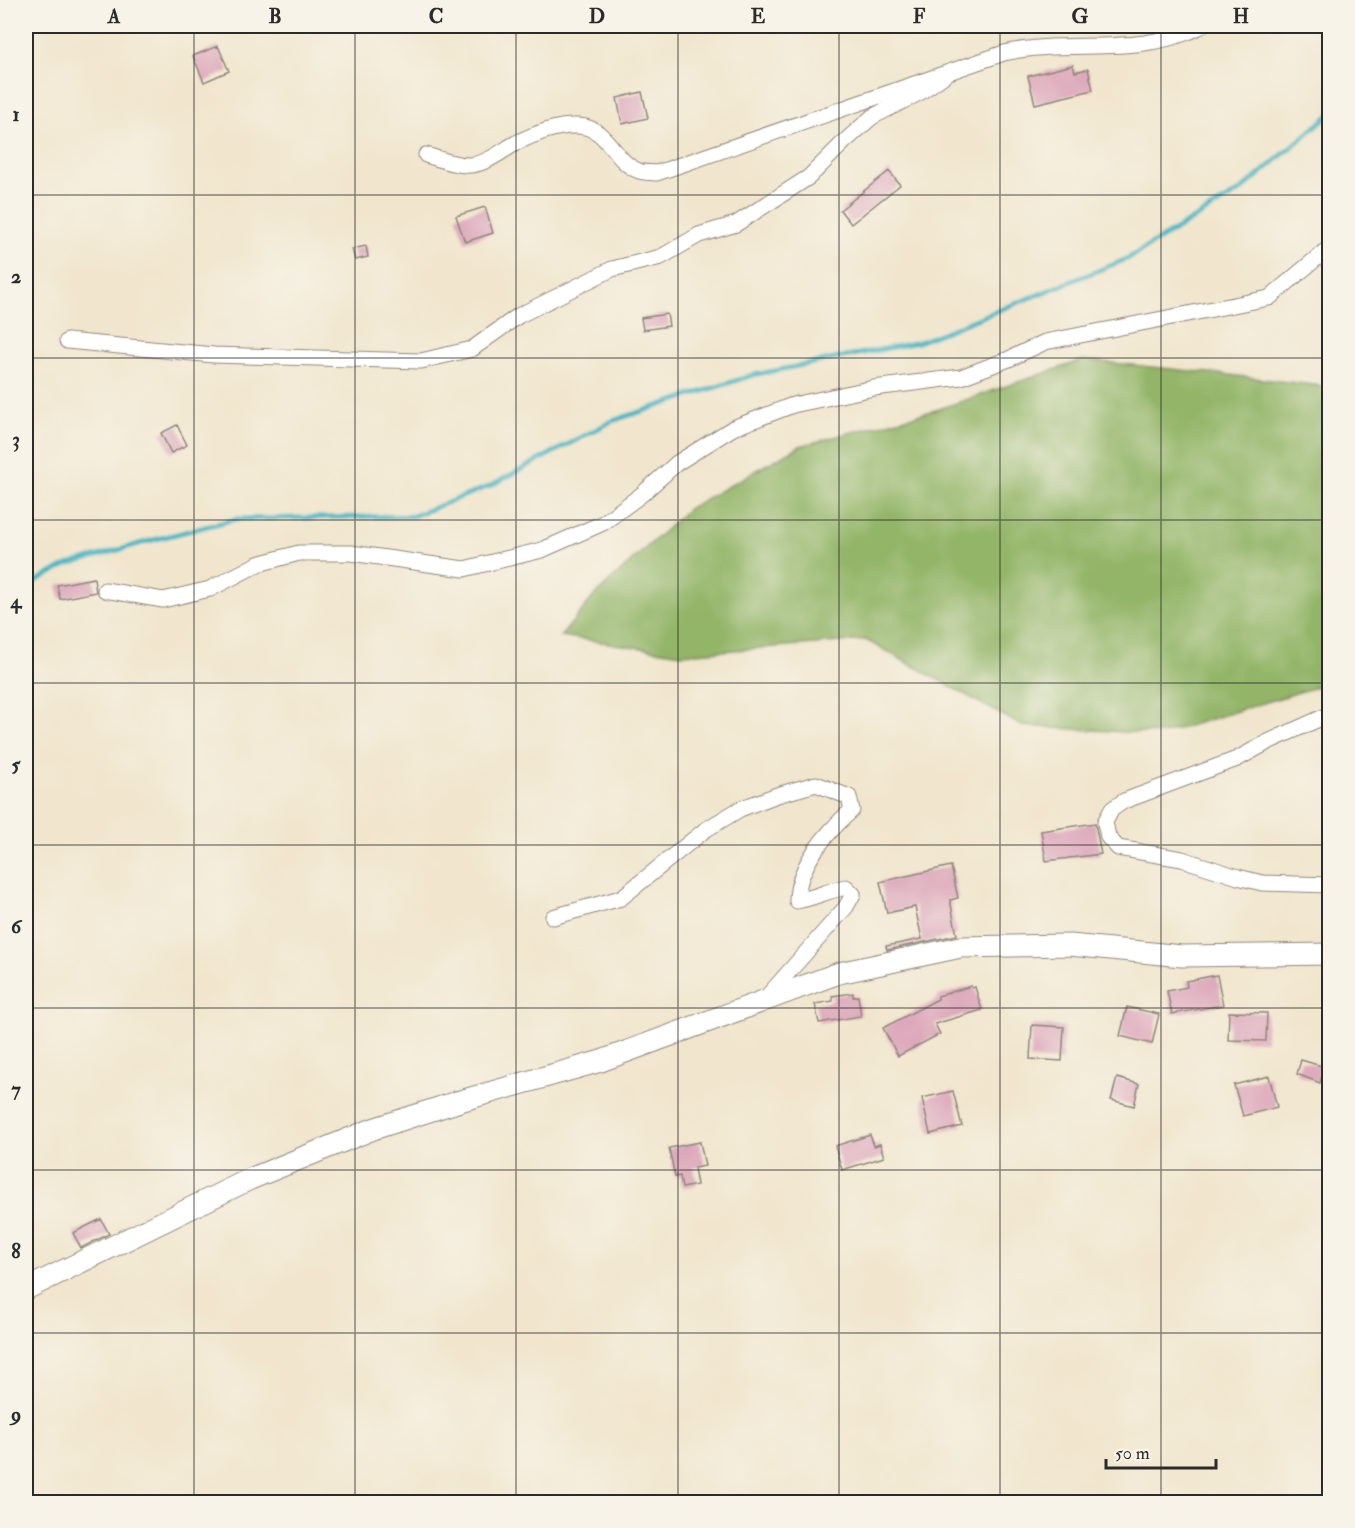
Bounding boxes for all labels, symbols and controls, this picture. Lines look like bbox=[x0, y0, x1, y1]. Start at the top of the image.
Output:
text: A bbox=[107, 4, 121, 29]
text: B bbox=[268, 4, 282, 29]
text: C bbox=[429, 4, 443, 29]
text: D bbox=[589, 4, 605, 29]
text: E bbox=[751, 4, 766, 29]
text: F bbox=[913, 4, 926, 29]
text: G bbox=[1072, 4, 1089, 29]
text: H bbox=[1233, 4, 1249, 29]
text: 1 bbox=[12, 102, 20, 127]
text: 2 bbox=[11, 264, 21, 289]
text: 3 bbox=[12, 427, 20, 452]
text: 4 bbox=[10, 589, 23, 614]
text: 5 bbox=[12, 752, 22, 777]
text: 6 bbox=[11, 914, 23, 939]
text: 7 bbox=[11, 1077, 21, 1102]
text: 8 bbox=[11, 1239, 21, 1264]
text: 9 bbox=[9, 1402, 21, 1427]
scale bar bbox=[1106, 1432, 1216, 1470]
text: 50 m bbox=[1115, 1442, 1150, 1465]

